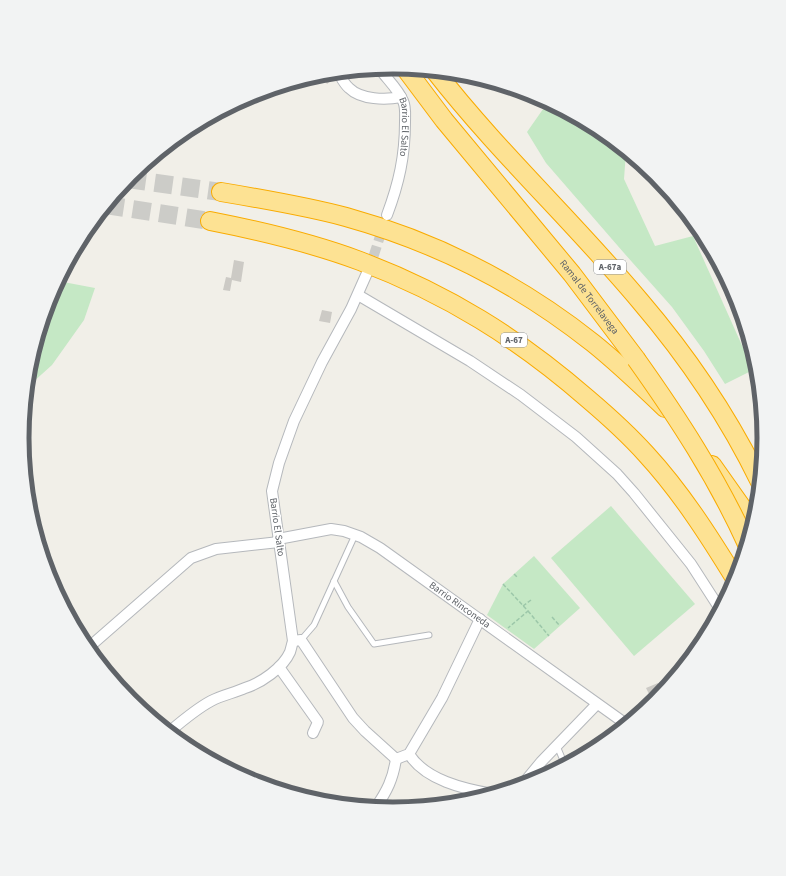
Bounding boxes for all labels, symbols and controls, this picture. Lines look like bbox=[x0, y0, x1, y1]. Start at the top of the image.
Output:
street label: Barrio El Salto bbox=[395, 95, 412, 157]
street label: Ramal de Torrelavega bbox=[556, 257, 622, 337]
road number: A-67a bbox=[594, 260, 626, 274]
road number: A-67 bbox=[501, 333, 527, 347]
street label: Barrio El Salto bbox=[266, 497, 288, 557]
street label: Barrio Rinconeda bbox=[426, 578, 493, 632]

